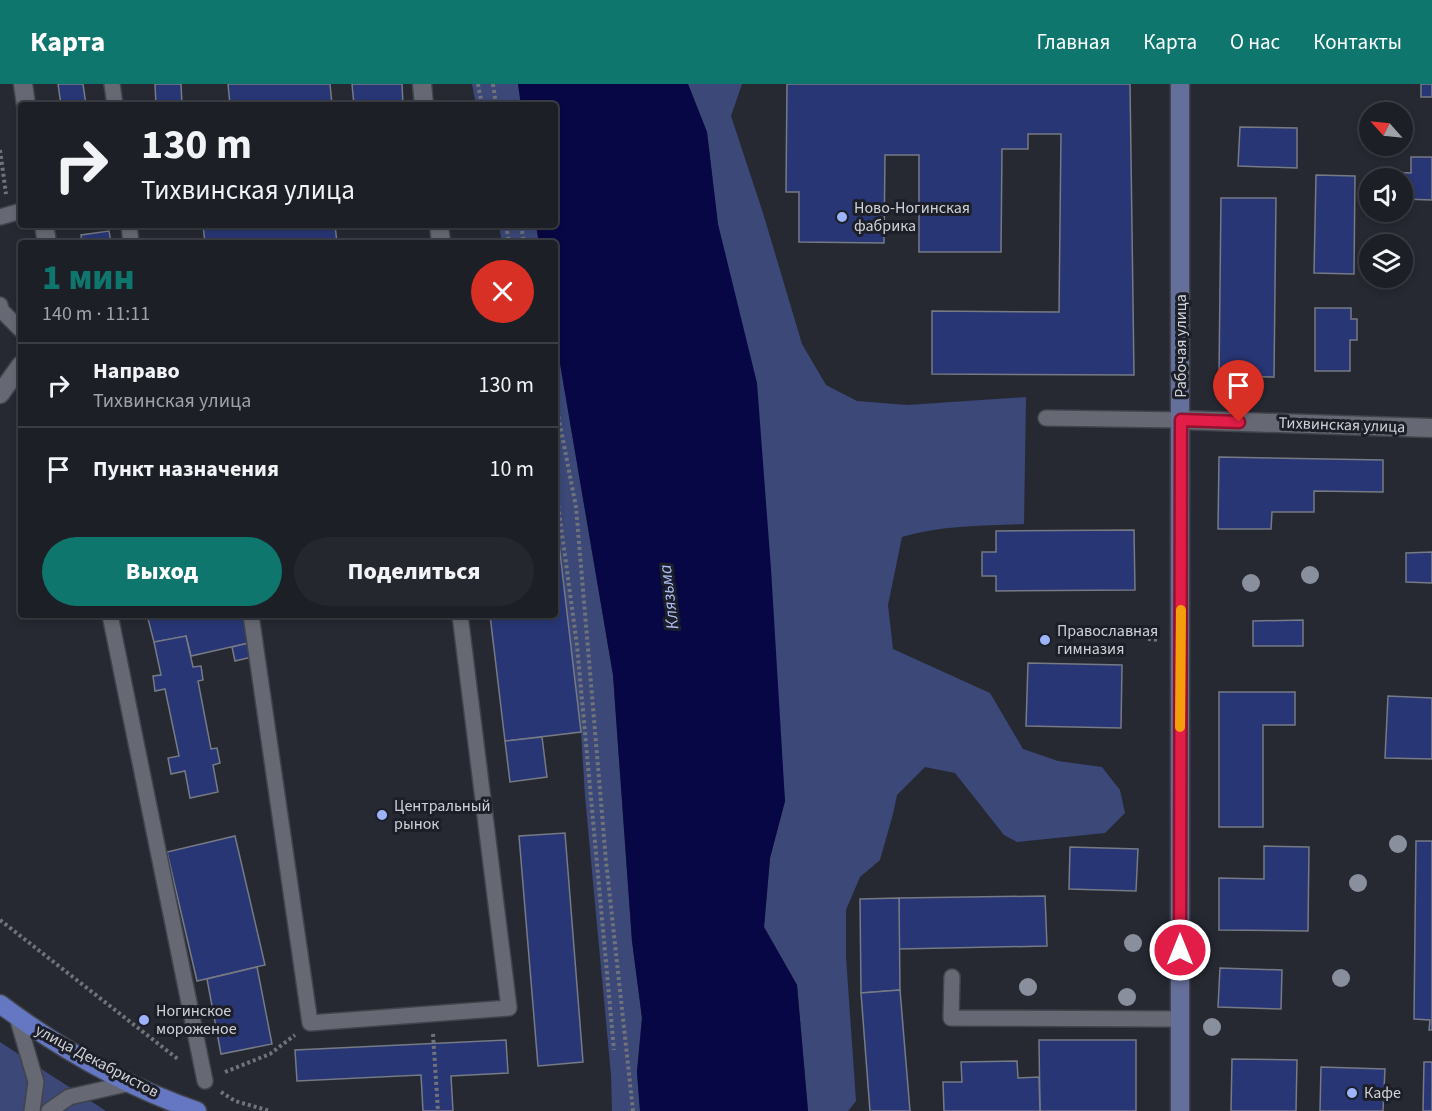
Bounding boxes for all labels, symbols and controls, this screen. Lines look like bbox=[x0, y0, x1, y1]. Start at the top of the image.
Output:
text: Карта bbox=[30, 22, 105, 62]
text: Главная bbox=[1037, 27, 1110, 57]
text: Карта bbox=[1143, 27, 1197, 57]
text: О нас bbox=[1230, 27, 1280, 57]
text: Контакты bbox=[1313, 27, 1402, 57]
north arrow bbox=[1359, 102, 1413, 156]
map controls bbox=[1359, 102, 1413, 288]
text: 130 m bbox=[141, 115, 252, 175]
icon: right bbox=[42, 126, 120, 204]
button: sound bbox=[1359, 168, 1413, 222]
text: Тихвинская улица bbox=[141, 171, 355, 210]
place label: Ново-Ногинская фабрика bbox=[854, 197, 970, 237]
marker: Ново-Ногинская фабрика bbox=[835, 210, 849, 224]
button: layers bbox=[1359, 234, 1413, 288]
text: 1 мин bbox=[42, 252, 135, 303]
button: close bbox=[471, 260, 534, 323]
street label: Рабочая улица bbox=[1170, 294, 1192, 398]
text: 140 m · 11:11 bbox=[42, 300, 150, 328]
text: Направо bbox=[93, 355, 180, 387]
pin bbox=[1213, 360, 1264, 422]
icon: right bbox=[42, 369, 75, 402]
text: 130 m bbox=[479, 369, 534, 401]
icon: arrive bbox=[1222, 369, 1255, 402]
text: Тихвинская улица bbox=[93, 387, 251, 415]
street label: Тихвинская улица bbox=[1278, 412, 1406, 438]
icon: arrive bbox=[42, 453, 75, 486]
text: Пункт назначения bbox=[93, 453, 279, 485]
text: 10 m bbox=[489, 453, 534, 485]
button: Выход bbox=[42, 537, 282, 606]
button: Поделиться bbox=[294, 537, 534, 606]
water label: Клязьма bbox=[653, 563, 685, 631]
place label: Православная гимназия bbox=[1057, 620, 1158, 660]
marker: Православная гимназия bbox=[1038, 633, 1052, 647]
place label: Центральный рынок bbox=[394, 795, 491, 835]
marker: Центральный рынок bbox=[375, 808, 389, 822]
position arrow bbox=[1148, 918, 1212, 982]
place label: Ногинское мороженое bbox=[156, 1000, 237, 1040]
marker: Ногинское мороженое bbox=[137, 1013, 151, 1027]
street label: улица Декабристов bbox=[31, 1019, 163, 1103]
place label: Кафе bbox=[1364, 1082, 1401, 1104]
marker: Кафе bbox=[1345, 1086, 1359, 1100]

